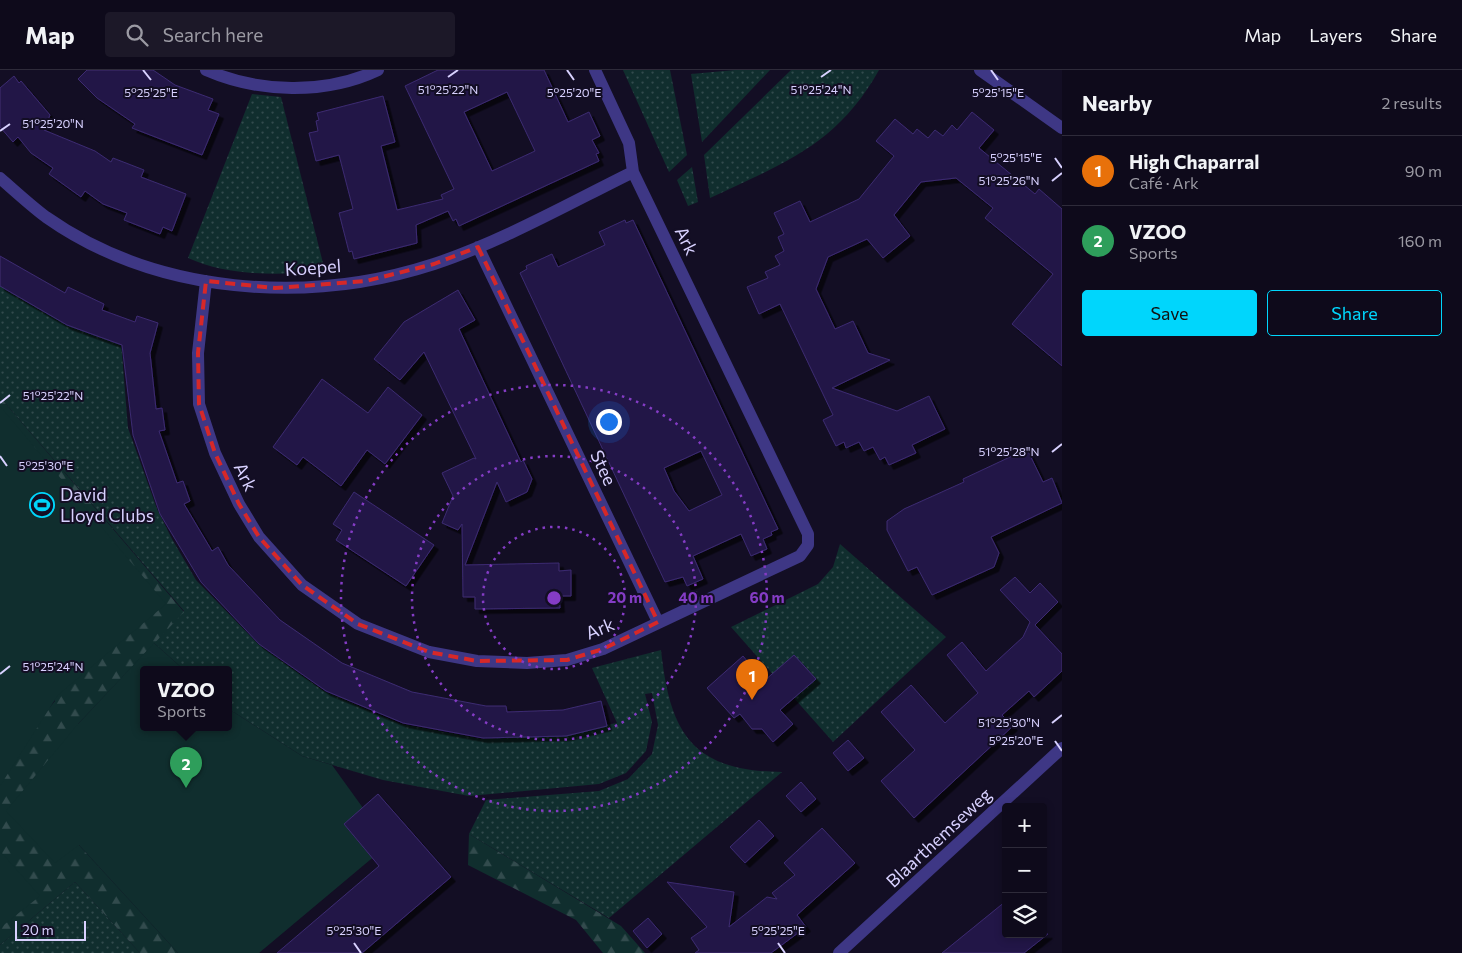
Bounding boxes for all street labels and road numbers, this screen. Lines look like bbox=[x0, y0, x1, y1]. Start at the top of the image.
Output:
street label: Ark bbox=[671, 223, 703, 259]
street label: Koepel bbox=[284, 254, 342, 280]
street label: Stee bbox=[586, 446, 622, 489]
street label: Ark bbox=[230, 459, 262, 495]
street label: Ark bbox=[582, 612, 618, 644]
street label: Blaarthemseweg bbox=[881, 783, 996, 892]

